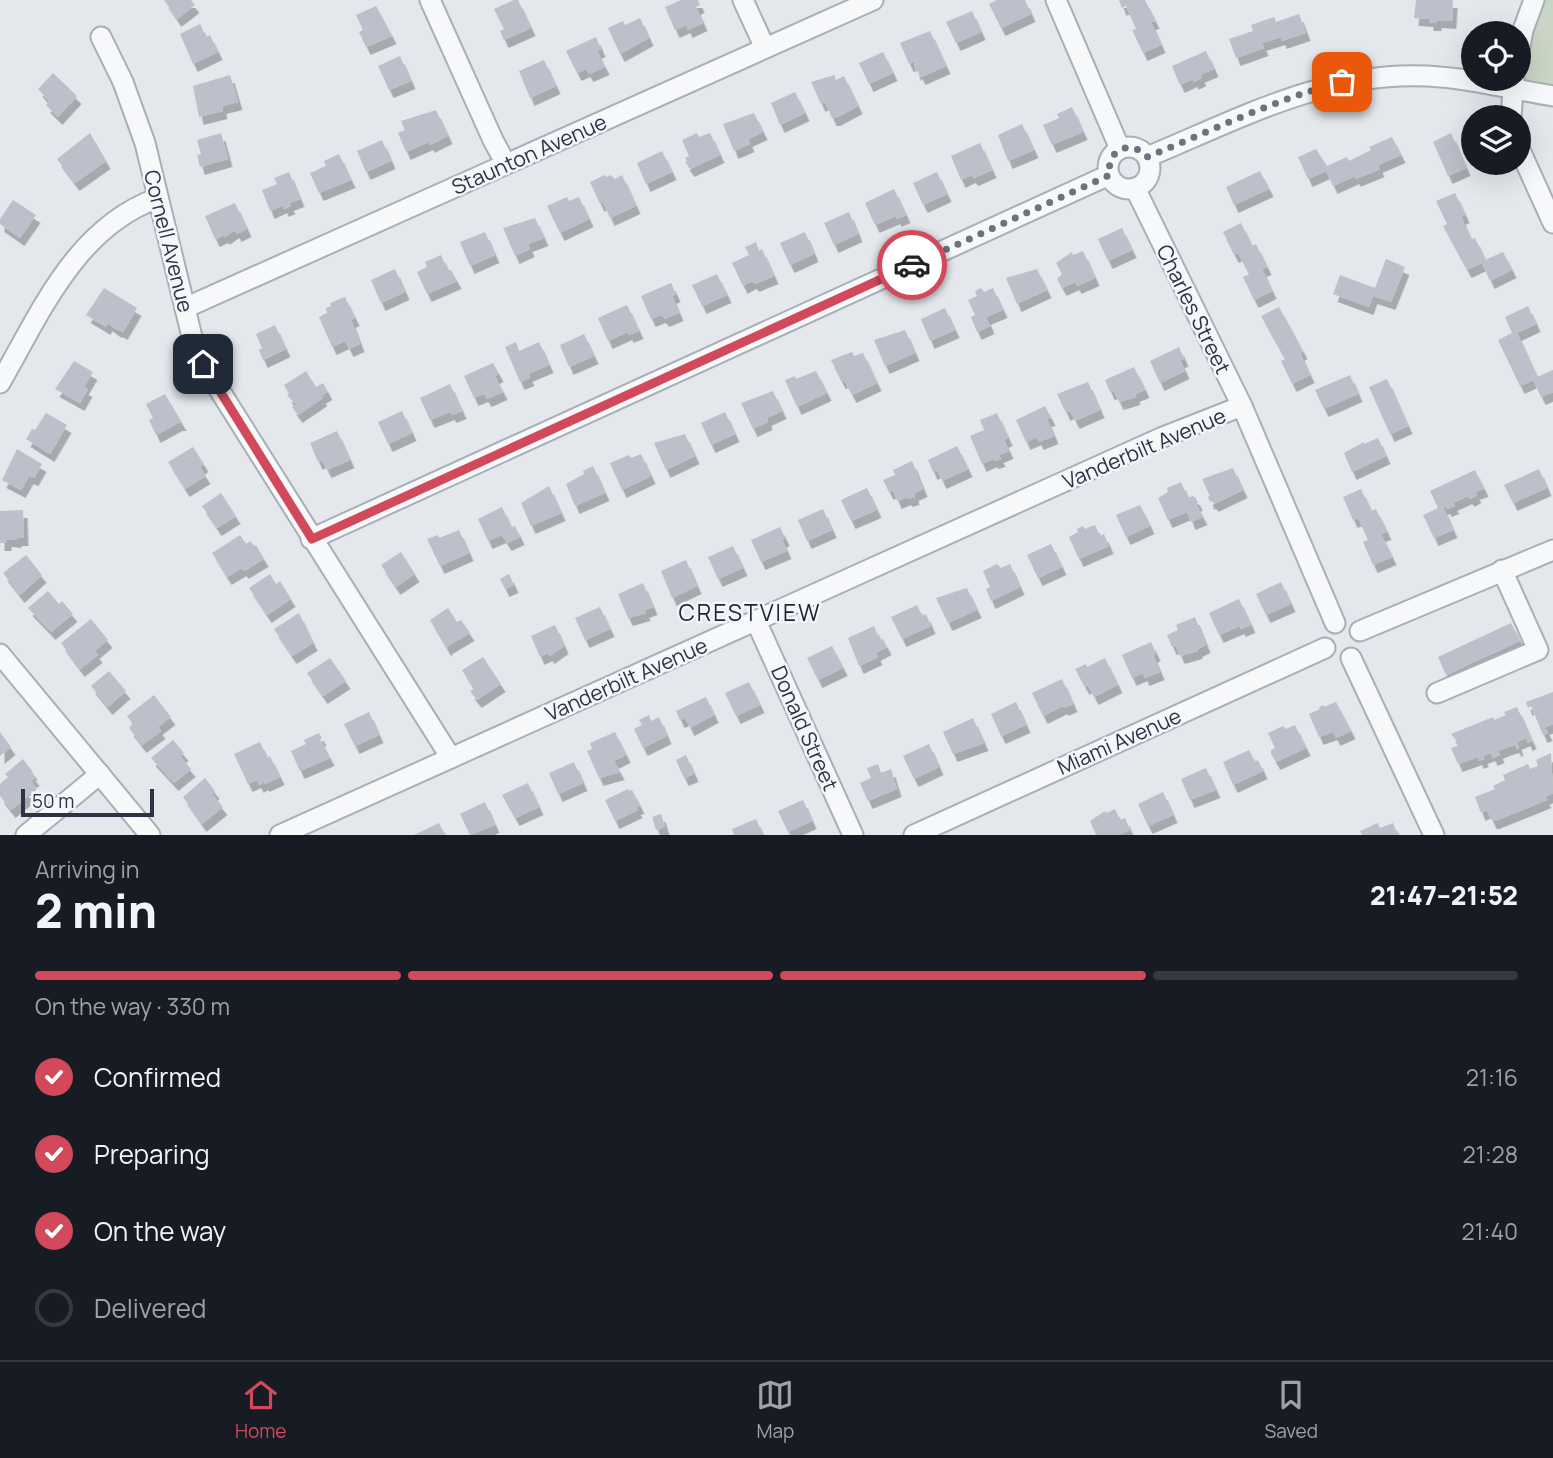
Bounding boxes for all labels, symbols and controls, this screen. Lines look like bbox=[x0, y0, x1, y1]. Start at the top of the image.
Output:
map controls bbox=[1461, 21, 1531, 175]
button: locate bbox=[1461, 21, 1531, 91]
pin bbox=[1312, 52, 1372, 112]
icon: bag bbox=[1323, 63, 1361, 101]
button: layers bbox=[1461, 105, 1531, 175]
street label: Staunton Avenue bbox=[447, 107, 611, 201]
street label: Cornell Avenue bbox=[138, 167, 200, 315]
courier bbox=[877, 230, 947, 300]
street label: Charles Street bbox=[1151, 240, 1237, 378]
icon: car bbox=[893, 246, 931, 284]
pin bbox=[173, 334, 233, 394]
icon: home bbox=[184, 345, 222, 383]
street label: Vanderbilt Avenue bbox=[1058, 401, 1230, 495]
district label: CRESTVIEW bbox=[678, 596, 822, 628]
street label: Vanderbilt Avenue bbox=[540, 631, 712, 727]
street label: Donald Street bbox=[765, 661, 845, 795]
street label: Miami Avenue bbox=[1053, 701, 1185, 781]
scale bar bbox=[21, 786, 154, 818]
text: 50 m bbox=[32, 788, 74, 814]
text: Arriving in bbox=[35, 853, 140, 885]
text: 21:47–21:52 bbox=[1370, 877, 1518, 913]
text: 2 min bbox=[35, 879, 157, 942]
text: On the way · 330 m bbox=[35, 990, 230, 1022]
icon: check bbox=[35, 1058, 73, 1096]
text: Confirmed bbox=[94, 1059, 221, 1095]
text: 21:16 bbox=[1466, 1061, 1518, 1093]
icon: check bbox=[35, 1135, 73, 1173]
text: Preparing bbox=[94, 1136, 210, 1172]
text: 21:28 bbox=[1463, 1138, 1518, 1170]
icon: check bbox=[35, 1212, 73, 1250]
text: On the way bbox=[94, 1213, 226, 1249]
text: 21:40 bbox=[1461, 1215, 1518, 1247]
text: Delivered bbox=[94, 1290, 206, 1326]
tab: Home bbox=[235, 1376, 286, 1444]
tab: Map bbox=[756, 1376, 794, 1444]
tab: Saved bbox=[1264, 1376, 1318, 1444]

